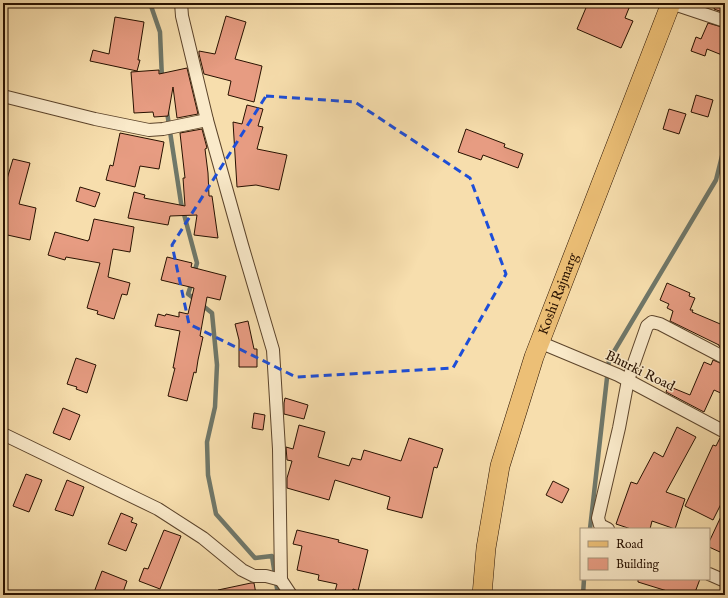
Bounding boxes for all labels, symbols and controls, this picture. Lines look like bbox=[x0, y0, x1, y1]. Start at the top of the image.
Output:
street label: Koshi Rajmarg bbox=[534, 250, 582, 338]
street label: Bhurki Road bbox=[602, 346, 678, 396]
legend bbox=[580, 528, 710, 580]
text: Road bbox=[616, 537, 644, 552]
text: Building bbox=[616, 557, 660, 572]

